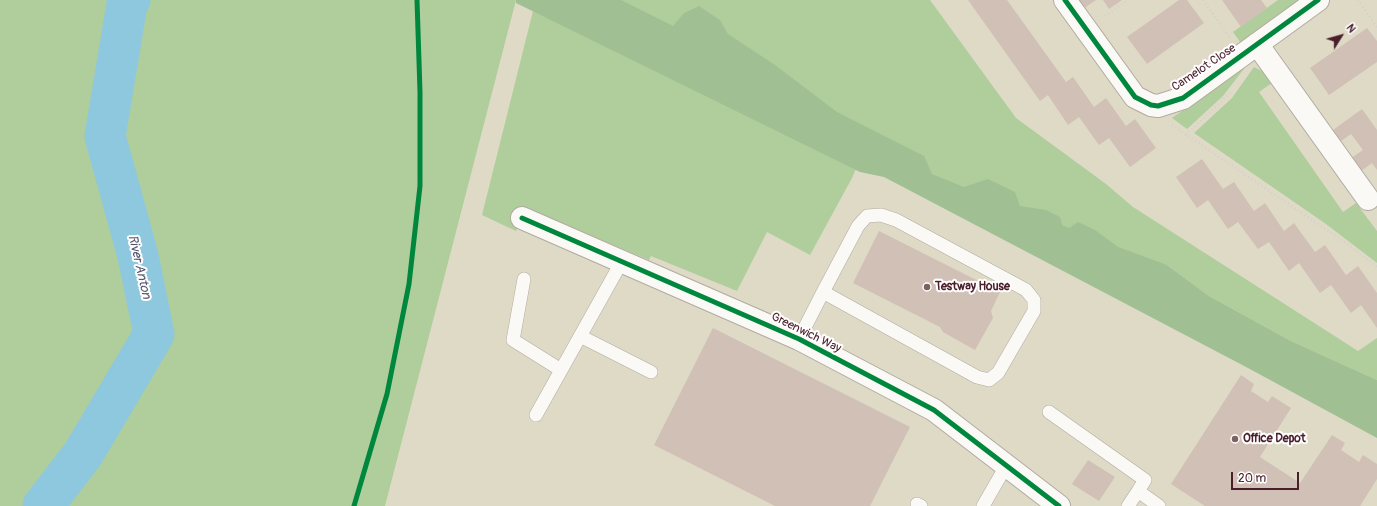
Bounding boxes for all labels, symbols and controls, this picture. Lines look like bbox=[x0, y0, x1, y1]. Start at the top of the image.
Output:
north arrow bbox=[1321, 16, 1361, 56]
text: N bbox=[1344, 22, 1358, 35]
street label: Camelot Close bbox=[1169, 41, 1239, 95]
water label: River Anton bbox=[124, 234, 154, 300]
place label: Testway House bbox=[935, 280, 1010, 294]
marker: Testway House bbox=[922, 282, 932, 292]
street label: Greenwich Way bbox=[769, 310, 843, 356]
place label: Office Depot bbox=[1243, 432, 1306, 446]
marker: Office Depot bbox=[1230, 434, 1240, 444]
scale bar bbox=[1233, 464, 1301, 490]
text: 20 m bbox=[1238, 471, 1266, 486]

